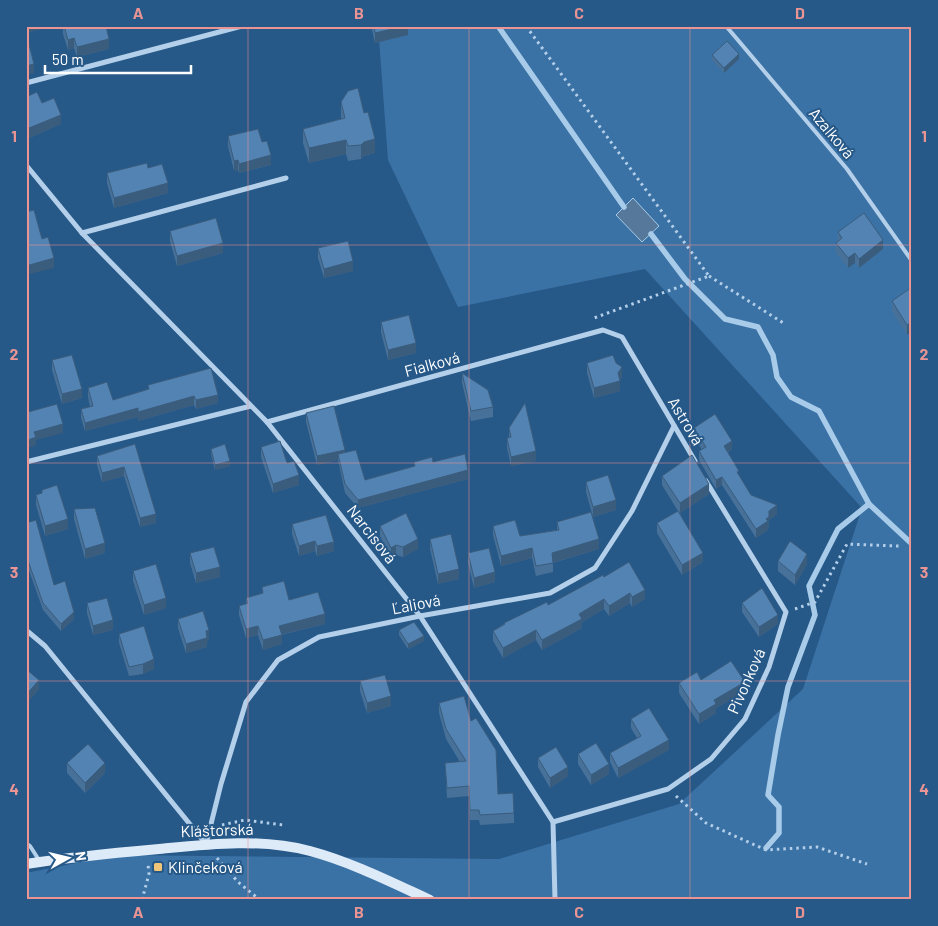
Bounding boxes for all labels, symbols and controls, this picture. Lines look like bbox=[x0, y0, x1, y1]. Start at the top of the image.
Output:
text: A bbox=[133, 3, 144, 22]
text: B bbox=[354, 3, 364, 22]
text: C bbox=[574, 3, 584, 22]
text: D bbox=[795, 3, 805, 22]
scale bar bbox=[45, 42, 191, 74]
text: 50 m bbox=[52, 50, 84, 68]
street label: Azalková bbox=[806, 103, 859, 162]
text: 1 bbox=[11, 126, 17, 145]
text: 1 bbox=[921, 126, 927, 145]
text: 2 bbox=[10, 344, 19, 363]
text: 2 bbox=[920, 344, 929, 363]
street label: Fialková bbox=[402, 347, 462, 380]
street label: Astrová bbox=[665, 393, 708, 448]
street label: Narcisová bbox=[344, 501, 401, 567]
text: 3 bbox=[10, 562, 18, 581]
text: 3 bbox=[920, 562, 928, 581]
street label: Ľaliová bbox=[390, 590, 442, 618]
street label: Pivonková bbox=[723, 645, 768, 717]
text: 4 bbox=[9, 779, 19, 798]
text: 4 bbox=[919, 779, 929, 798]
street label: Kláštorská bbox=[180, 819, 254, 840]
north arrow bbox=[42, 834, 92, 884]
text: N bbox=[72, 850, 90, 862]
place label: Klinčeková bbox=[168, 857, 243, 876]
marker: Klinčeková bbox=[152, 861, 164, 873]
text: A bbox=[133, 902, 144, 921]
text: B bbox=[354, 902, 364, 921]
text: C bbox=[574, 902, 584, 921]
text: D bbox=[795, 902, 805, 921]

